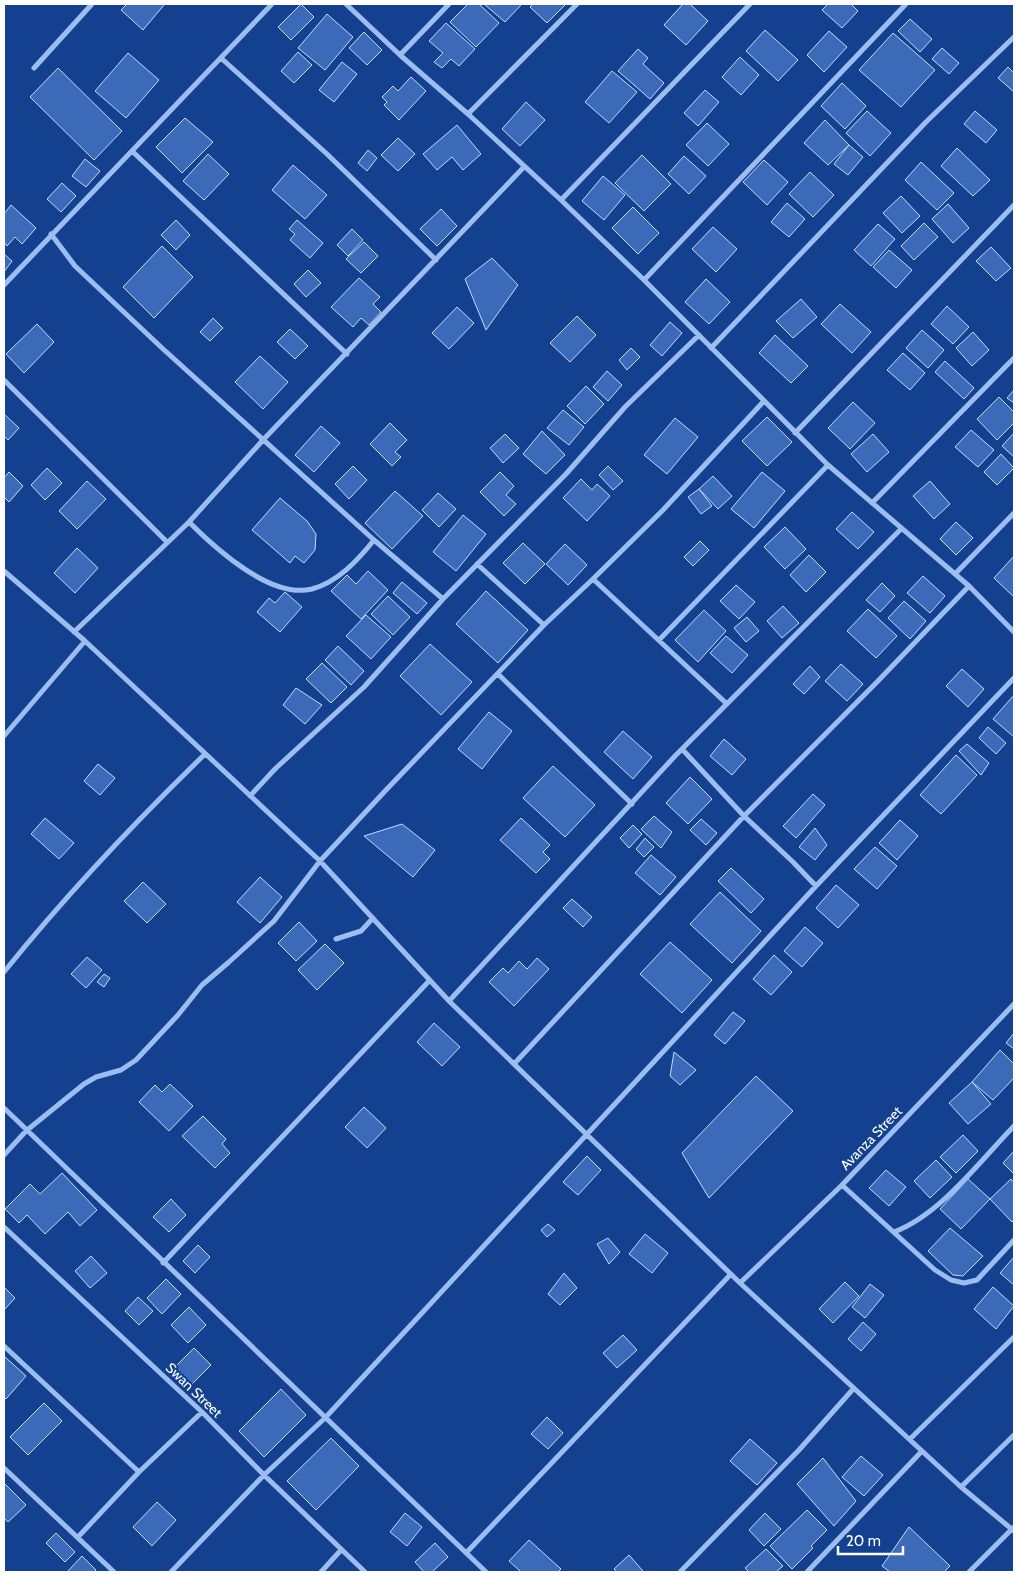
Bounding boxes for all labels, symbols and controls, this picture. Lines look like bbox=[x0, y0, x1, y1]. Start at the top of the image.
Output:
street label: Avanza Street bbox=[836, 1102, 906, 1174]
street label: Swan Street bbox=[162, 1359, 226, 1422]
scale bar bbox=[838, 1524, 903, 1556]
text: 20 m bbox=[846, 1532, 881, 1550]

